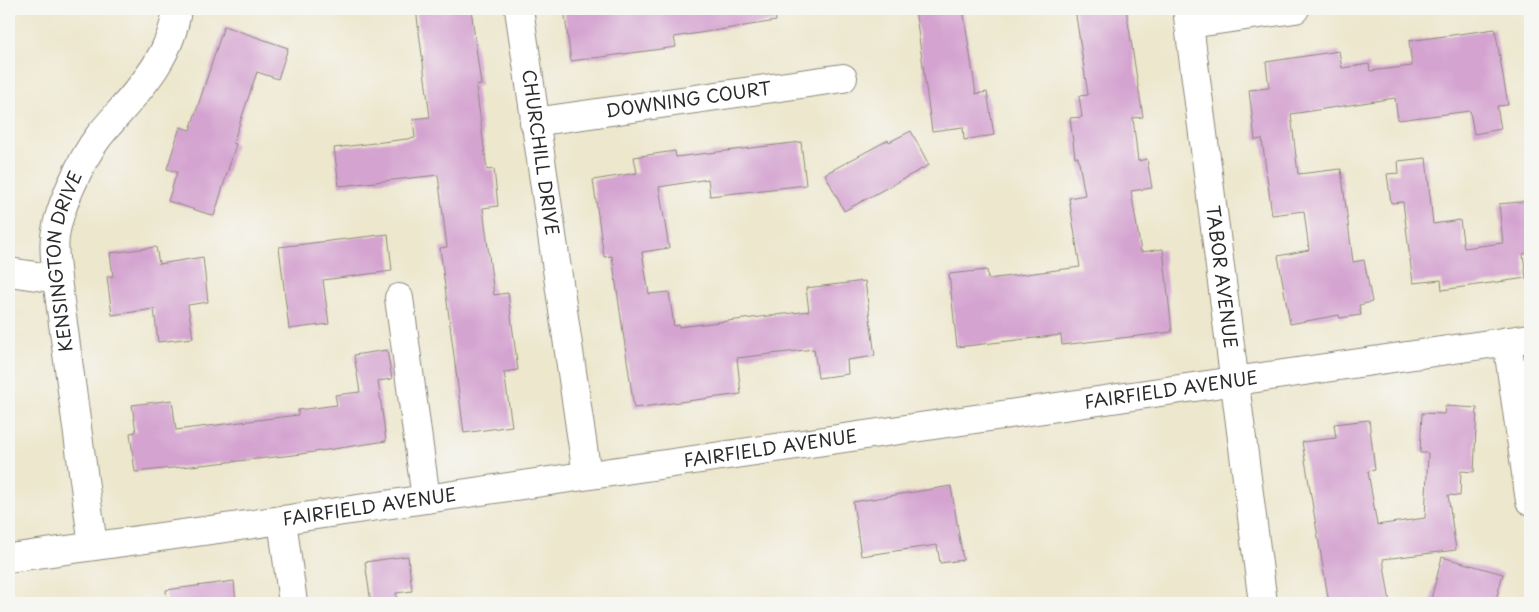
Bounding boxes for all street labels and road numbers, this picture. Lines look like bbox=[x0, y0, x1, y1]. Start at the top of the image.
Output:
street label: CHURCHILL DRIVE bbox=[516, 68, 567, 237]
street label: DOWNING COURT bbox=[604, 73, 773, 124]
street label: KENSINGTON DRIVE bbox=[39, 166, 88, 354]
street label: TABOR AVENUE bbox=[1200, 204, 1245, 350]
street label: FAIRFIELD AVENUE bbox=[1082, 363, 1259, 415]
street label: FAIRFIELD AVENUE bbox=[681, 421, 859, 473]
street label: FAIRFIELD AVENUE bbox=[281, 480, 458, 532]

